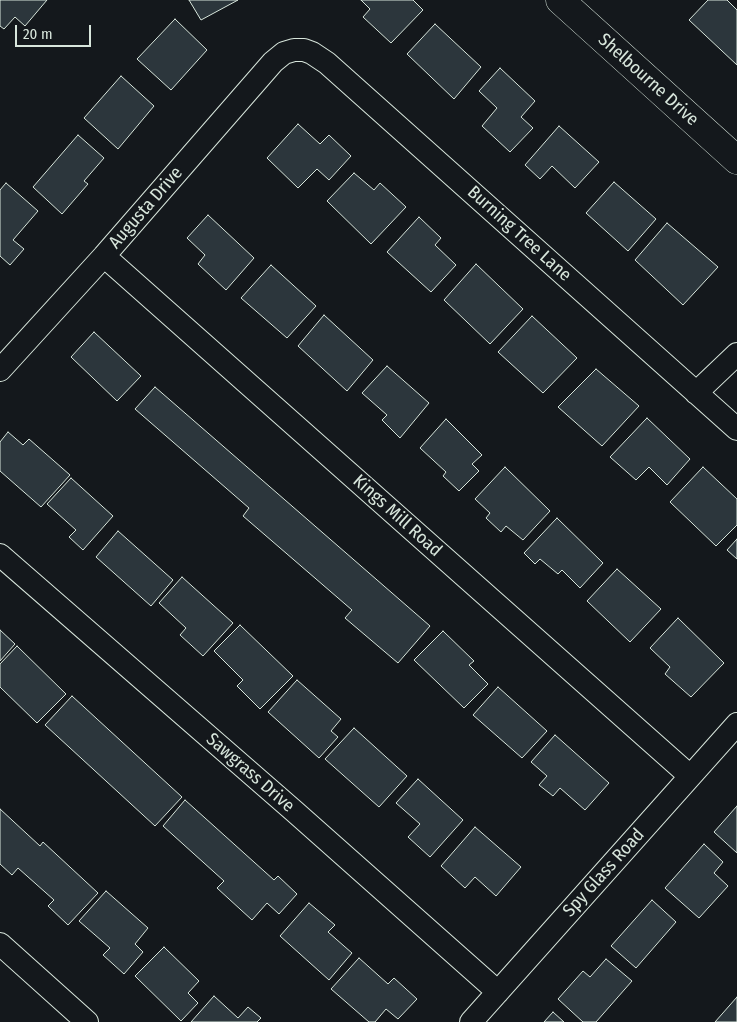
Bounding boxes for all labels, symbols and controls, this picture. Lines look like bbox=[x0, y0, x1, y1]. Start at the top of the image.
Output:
scale bar bbox=[18, 15, 94, 47]
text: 20 m bbox=[23, 25, 53, 43]
street label: Shelbourne Drive bbox=[593, 29, 703, 131]
street label: Augusta Drive bbox=[105, 163, 187, 253]
street label: Burning Tree Lane bbox=[463, 182, 575, 286]
street label: Kings Mill Road bbox=[348, 470, 446, 562]
street label: Sawgrass Drive bbox=[201, 729, 299, 817]
street label: Spy Glass Road bbox=[559, 824, 649, 922]

